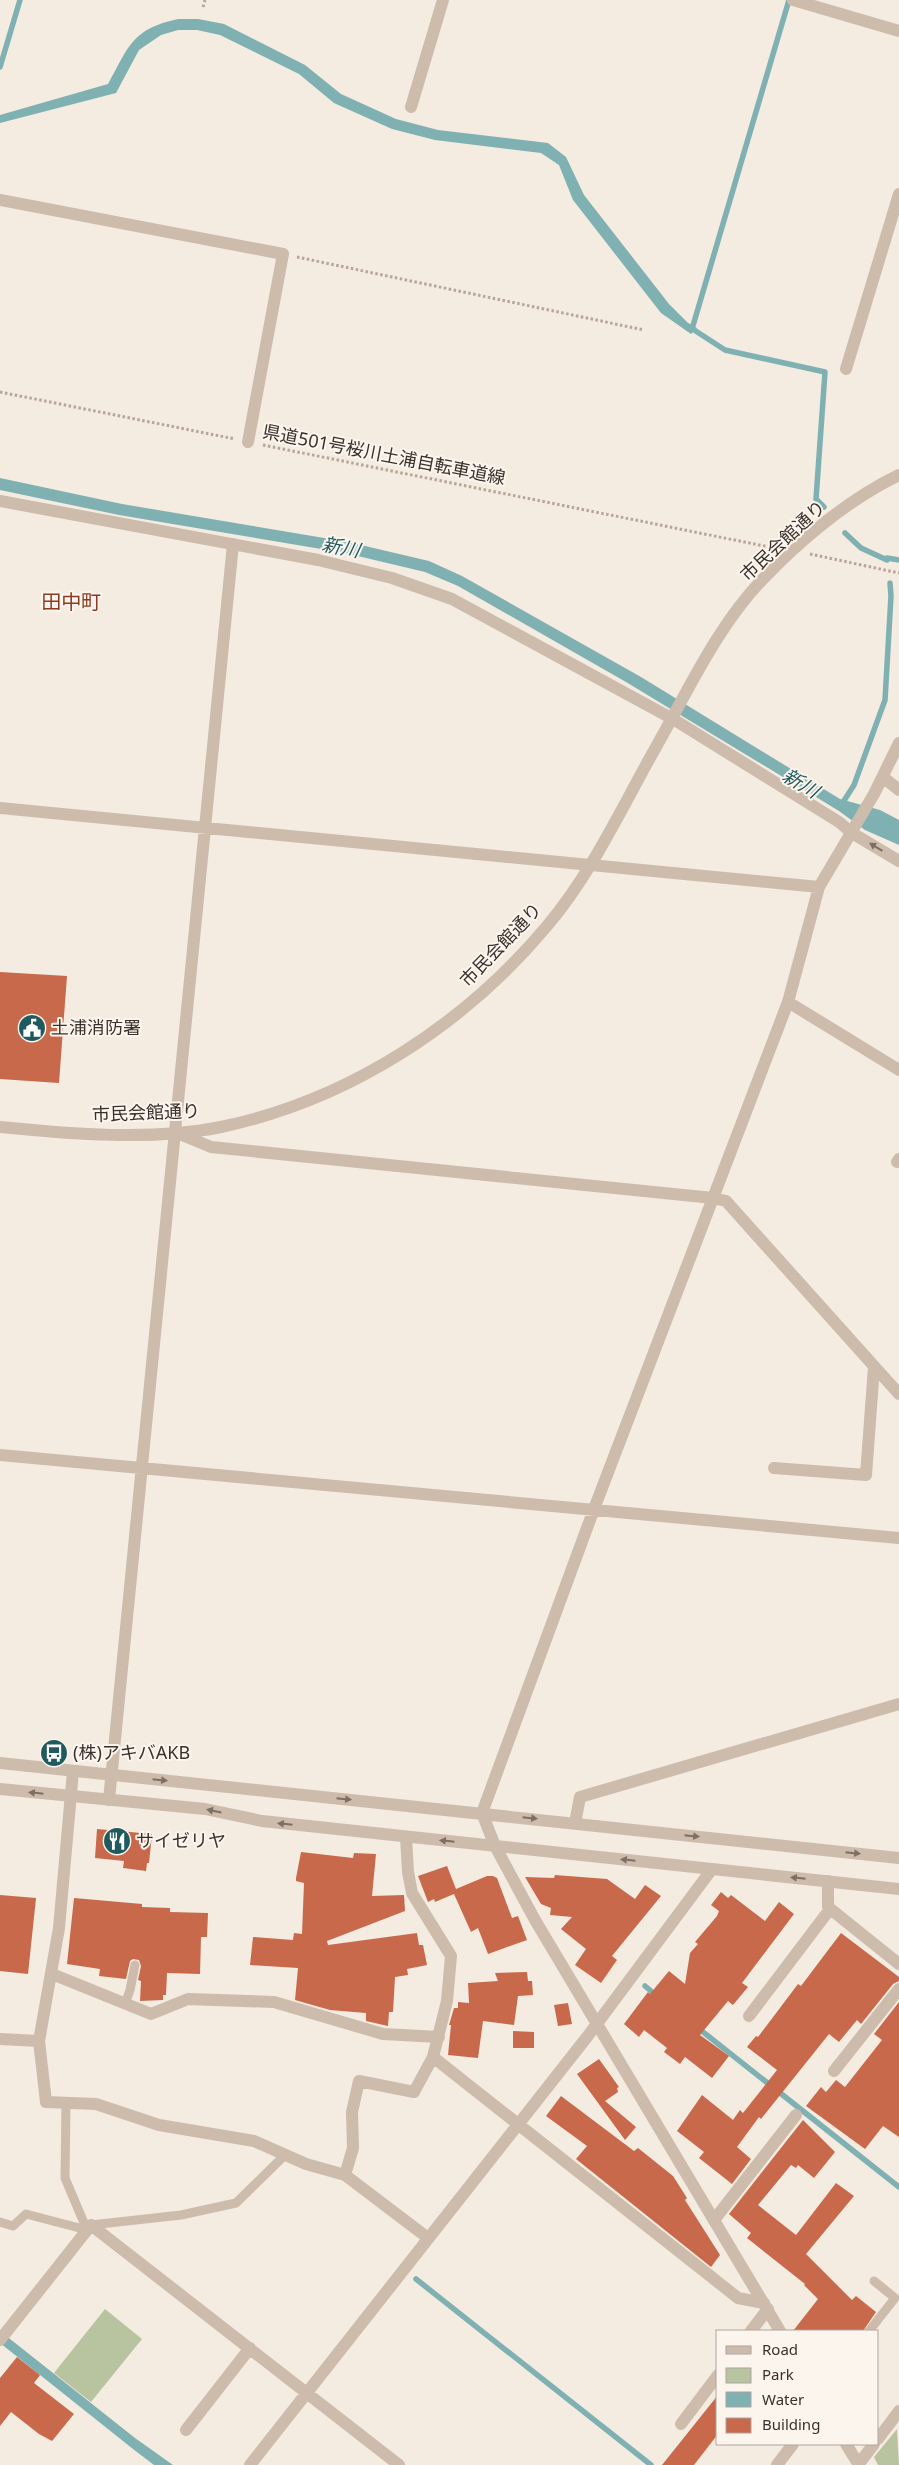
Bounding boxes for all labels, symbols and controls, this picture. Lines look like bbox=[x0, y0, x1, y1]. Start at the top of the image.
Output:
street label: 県道501号桜川土浦自転車道線 bbox=[261, 419, 508, 489]
street label: 市民会館通り bbox=[735, 495, 830, 586]
water label: 新川 bbox=[320, 531, 364, 564]
district label: 田中町 bbox=[41, 588, 101, 615]
water label: 新川 bbox=[778, 762, 826, 805]
one-way arrow bbox=[869, 843, 882, 852]
street label: 市民会館通り bbox=[454, 897, 546, 991]
public building icon: 土浦消防署 bbox=[17, 1013, 47, 1043]
place label: 土浦消防署 bbox=[51, 1015, 141, 1039]
street label: 市民会館通り bbox=[92, 1098, 200, 1126]
bus stop icon: (株)アキバAKB bbox=[39, 1738, 69, 1768]
place label: (株)アキバAKB bbox=[73, 1740, 190, 1764]
one-way arrow bbox=[152, 1776, 168, 1784]
one-way arrow bbox=[27, 1789, 43, 1797]
one-way arrow bbox=[337, 1795, 353, 1803]
one-way arrow bbox=[207, 1807, 222, 1815]
one-way arrow bbox=[522, 1815, 538, 1823]
one-way arrow bbox=[277, 1820, 293, 1828]
restaurant icon: サイゼリヤ bbox=[102, 1826, 132, 1856]
place label: サイゼリヤ bbox=[136, 1828, 226, 1852]
one-way arrow bbox=[684, 1832, 700, 1840]
one-way arrow bbox=[439, 1836, 455, 1844]
one-way arrow bbox=[845, 1849, 861, 1857]
one-way arrow bbox=[620, 1856, 636, 1864]
one-way arrow bbox=[790, 1874, 806, 1882]
legend bbox=[716, 2330, 879, 2445]
text: Road bbox=[762, 2339, 798, 2359]
text: Park bbox=[762, 2364, 794, 2384]
text: Water bbox=[762, 2389, 804, 2409]
text: Building bbox=[762, 2414, 820, 2434]

